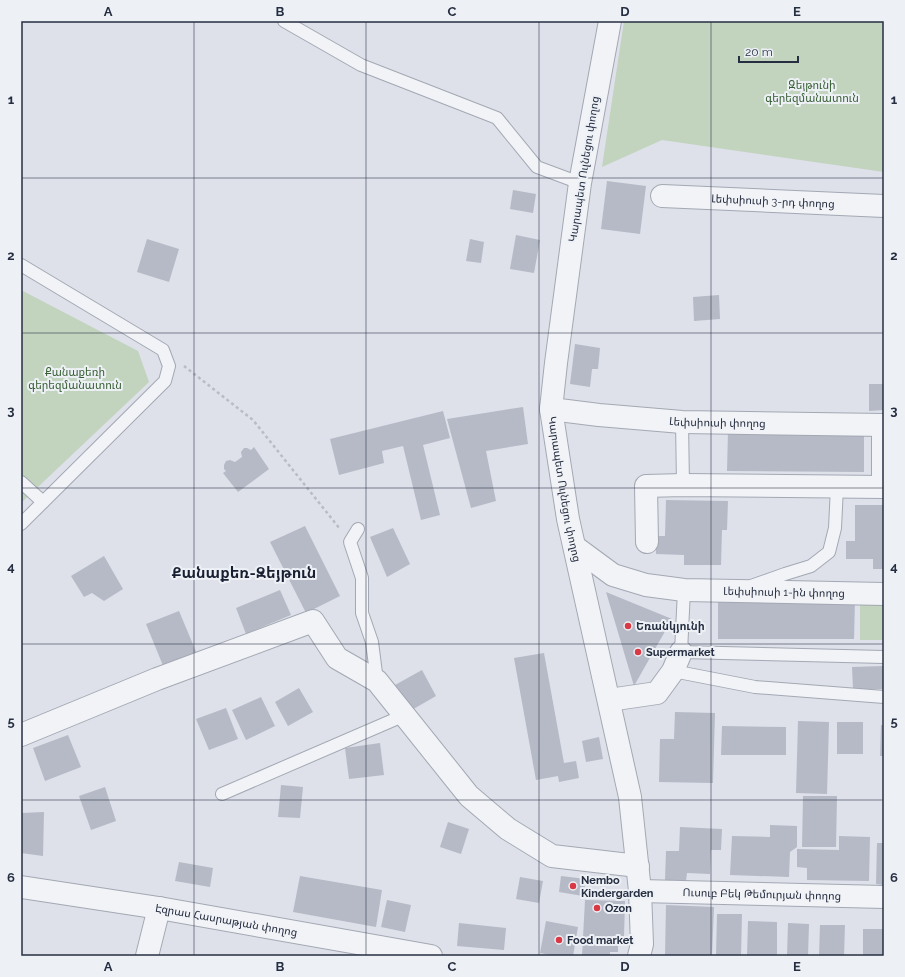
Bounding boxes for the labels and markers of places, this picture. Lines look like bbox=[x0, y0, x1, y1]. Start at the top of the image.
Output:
place label: Եռանկյունի bbox=[636, 620, 705, 633]
marker: Եռանկյունի bbox=[623, 621, 633, 631]
place label: Supermarket bbox=[646, 646, 716, 659]
marker: Supermarket bbox=[633, 647, 643, 657]
place label: Nembo Kindergarden bbox=[581, 874, 654, 900]
marker: Nembo Kindergarden bbox=[568, 881, 578, 891]
place label: Ozon bbox=[605, 902, 632, 915]
marker: Ozon bbox=[592, 903, 602, 913]
place label: Food market bbox=[567, 934, 634, 947]
marker: Food market bbox=[554, 935, 564, 945]

